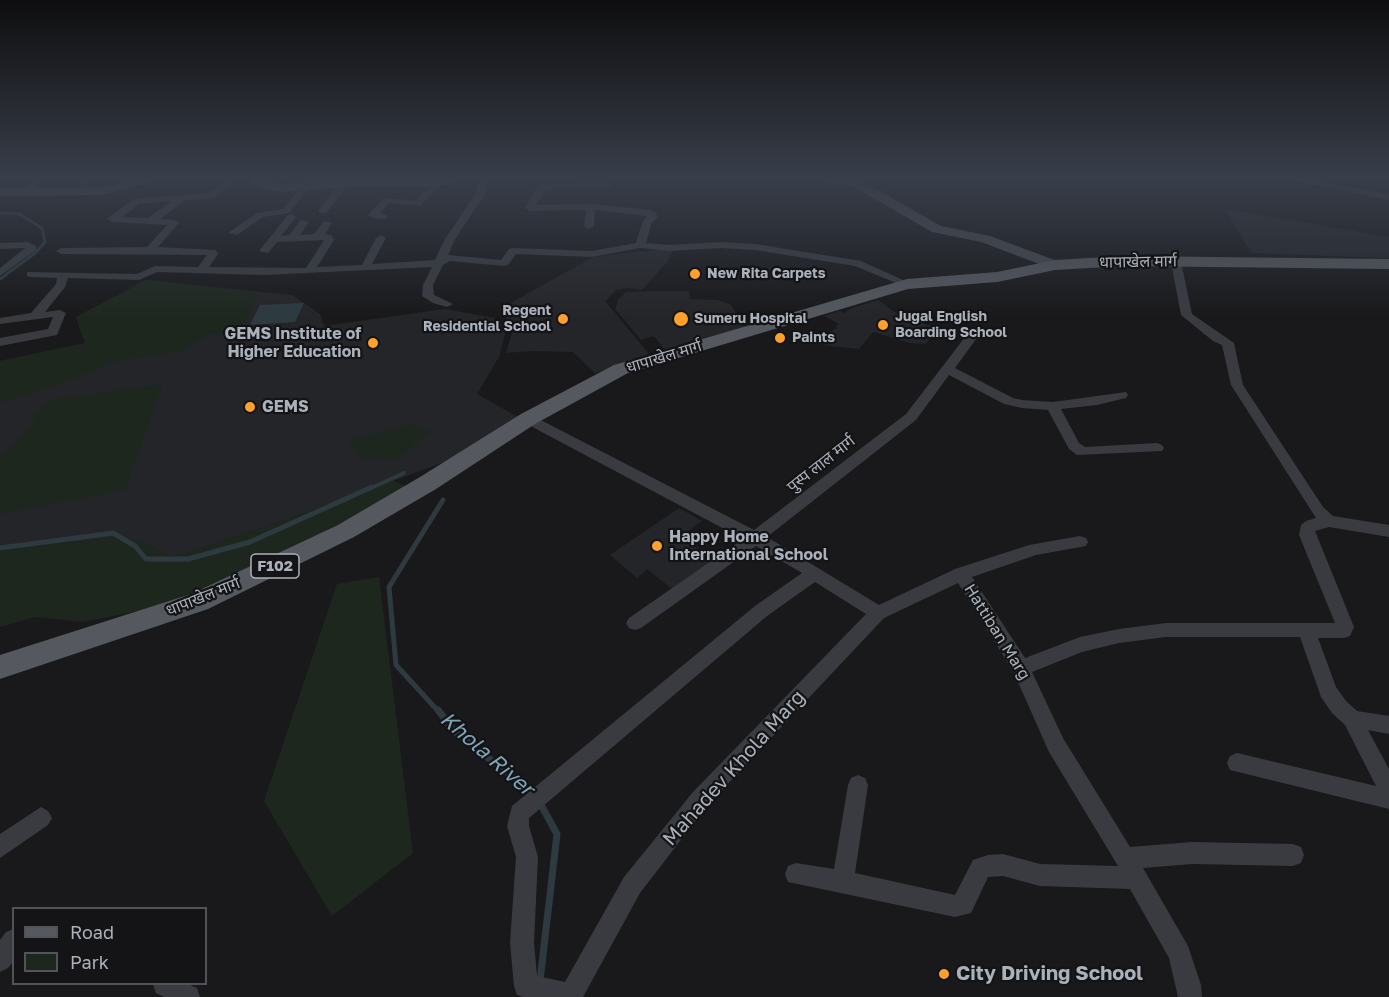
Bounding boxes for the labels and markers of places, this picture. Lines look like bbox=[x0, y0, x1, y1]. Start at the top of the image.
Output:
place label: New Rita Carpets bbox=[707, 266, 825, 282]
marker: New Rita Carpets bbox=[688, 267, 702, 281]
place label: Regent Residential School bbox=[423, 303, 551, 336]
place label: Jugal English Boarding School bbox=[895, 309, 1007, 342]
marker: Sumeru Hospital bbox=[672, 310, 690, 328]
place label: Sumeru Hospital bbox=[694, 311, 807, 327]
marker: Regent Residential School bbox=[556, 312, 570, 326]
marker: Jugal English Boarding School bbox=[876, 318, 890, 332]
place label: GEMS Institute of Higher Education bbox=[224, 324, 361, 362]
place label: Paints bbox=[792, 330, 835, 346]
marker: Paints bbox=[773, 331, 787, 345]
marker: GEMS Institute of Higher Education bbox=[366, 336, 380, 350]
place label: GEMS bbox=[262, 397, 309, 417]
marker: GEMS bbox=[243, 400, 257, 414]
place label: Happy Home International School bbox=[669, 527, 828, 565]
marker: Happy Home International School bbox=[650, 539, 664, 553]
place label: City Driving School bbox=[956, 962, 1143, 986]
marker: City Driving School bbox=[937, 967, 951, 981]

